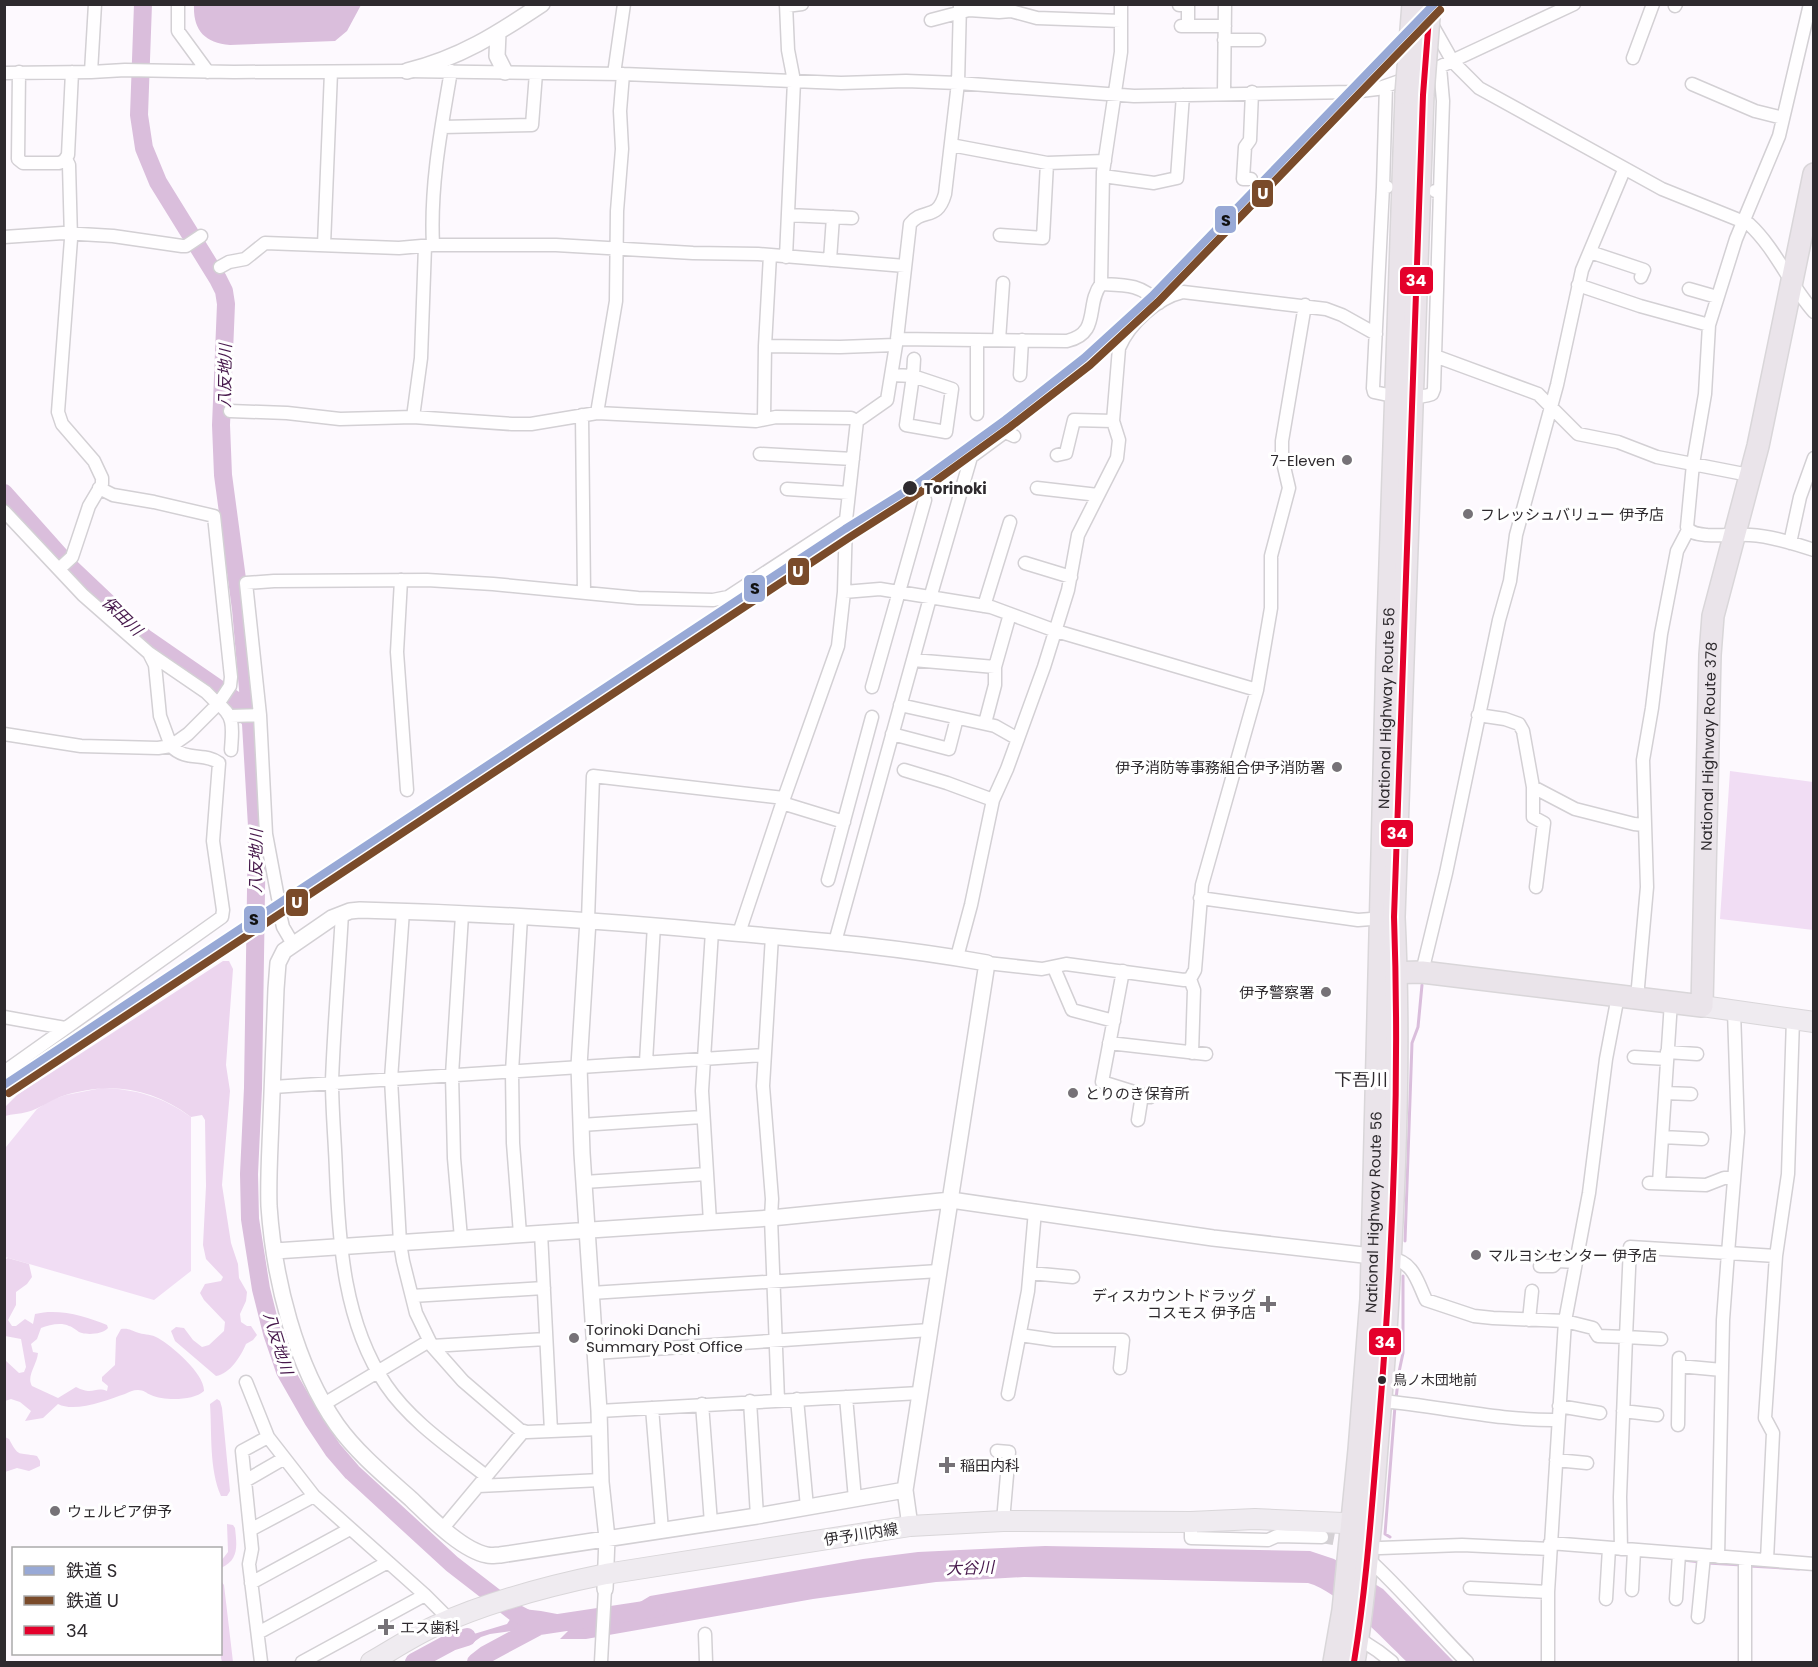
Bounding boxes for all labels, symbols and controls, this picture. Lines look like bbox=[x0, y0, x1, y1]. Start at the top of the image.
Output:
line badge: U bbox=[1251, 179, 1274, 208]
text: U bbox=[1257, 182, 1269, 205]
line badge: S bbox=[1214, 205, 1237, 234]
text: S bbox=[1221, 209, 1231, 232]
line badge: 34 bbox=[1399, 266, 1434, 295]
text: 34 bbox=[1406, 269, 1426, 292]
water label: 八反地川 bbox=[213, 342, 237, 408]
place label: 7-Eleven bbox=[1271, 450, 1335, 471]
marker: 7-Eleven bbox=[1340, 453, 1354, 467]
place label: Torinoki bbox=[924, 478, 987, 499]
marker: Torinoki bbox=[901, 479, 919, 497]
place label: フレッシュバリュー 伊予店 bbox=[1480, 504, 1664, 525]
marker: フレッシュバリュー 伊予店 bbox=[1461, 507, 1475, 521]
line badge: U bbox=[787, 557, 810, 586]
text: U bbox=[792, 560, 804, 583]
line badge: S bbox=[743, 574, 766, 603]
text: S bbox=[750, 577, 760, 600]
water label: 保田川 bbox=[97, 591, 149, 642]
street label: National Highway Route 56 bbox=[1373, 607, 1399, 809]
street label: National Highway Route 378 bbox=[1695, 641, 1722, 851]
place label: 伊予消防等事務組合伊予消防署 bbox=[1115, 757, 1325, 778]
marker: 伊予消防等事務組合伊予消防署 bbox=[1330, 760, 1344, 774]
line badge: 34 bbox=[1380, 819, 1414, 848]
text: 34 bbox=[1387, 822, 1407, 845]
water label: 八反地川 bbox=[244, 827, 268, 893]
line badge: U bbox=[285, 888, 309, 917]
text: U bbox=[291, 891, 303, 914]
line badge: S bbox=[243, 905, 266, 934]
text: S bbox=[249, 908, 259, 931]
place label: 伊予警察署 bbox=[1239, 982, 1314, 1003]
marker: 伊予警察署 bbox=[1319, 985, 1333, 999]
district label: 下吾川 bbox=[1334, 1067, 1388, 1092]
place label: とりのき保育所 bbox=[1085, 1083, 1190, 1104]
marker: とりのき保育所 bbox=[1066, 1086, 1080, 1100]
street label: National Highway Route 56 bbox=[1359, 1111, 1386, 1314]
place label: マルヨシセンター 伊予店 bbox=[1488, 1245, 1657, 1266]
marker: マルヨシセンター 伊予店 bbox=[1469, 1248, 1483, 1262]
place label: ディスカウントドラッグ コスモス 伊予店 bbox=[1092, 1285, 1256, 1323]
marker: ディスカウントドラッグ コスモス 伊予店 bbox=[1261, 1297, 1275, 1311]
water label: 八反地川 bbox=[258, 1309, 299, 1379]
place label: Torinoki Danchi Summary Post Office bbox=[586, 1319, 743, 1357]
line badge: 34 bbox=[1368, 1327, 1402, 1356]
marker: Torinoki Danchi Summary Post Office bbox=[567, 1331, 581, 1345]
text: 34 bbox=[1375, 1331, 1395, 1354]
place label: 鳥ノ木団地前 bbox=[1393, 1370, 1477, 1390]
marker: 鳥ノ木団地前 bbox=[1376, 1374, 1388, 1386]
place label: 稲田内科 bbox=[960, 1455, 1020, 1476]
marker: 稲田内科 bbox=[938, 1456, 956, 1474]
place label: ウェルピア伊予 bbox=[67, 1501, 172, 1522]
marker: ウェルピア伊予 bbox=[48, 1504, 62, 1518]
street label: 伊予川内線 bbox=[822, 1518, 900, 1550]
legend bbox=[12, 1547, 222, 1655]
water label: 大谷川 bbox=[946, 1556, 996, 1580]
text: 鉄道 S bbox=[66, 1558, 117, 1583]
text: 鉄道 U bbox=[66, 1588, 119, 1613]
place label: エス歯科 bbox=[400, 1617, 460, 1638]
text: 34 bbox=[66, 1618, 88, 1643]
marker: エス歯科 bbox=[377, 1618, 395, 1636]

